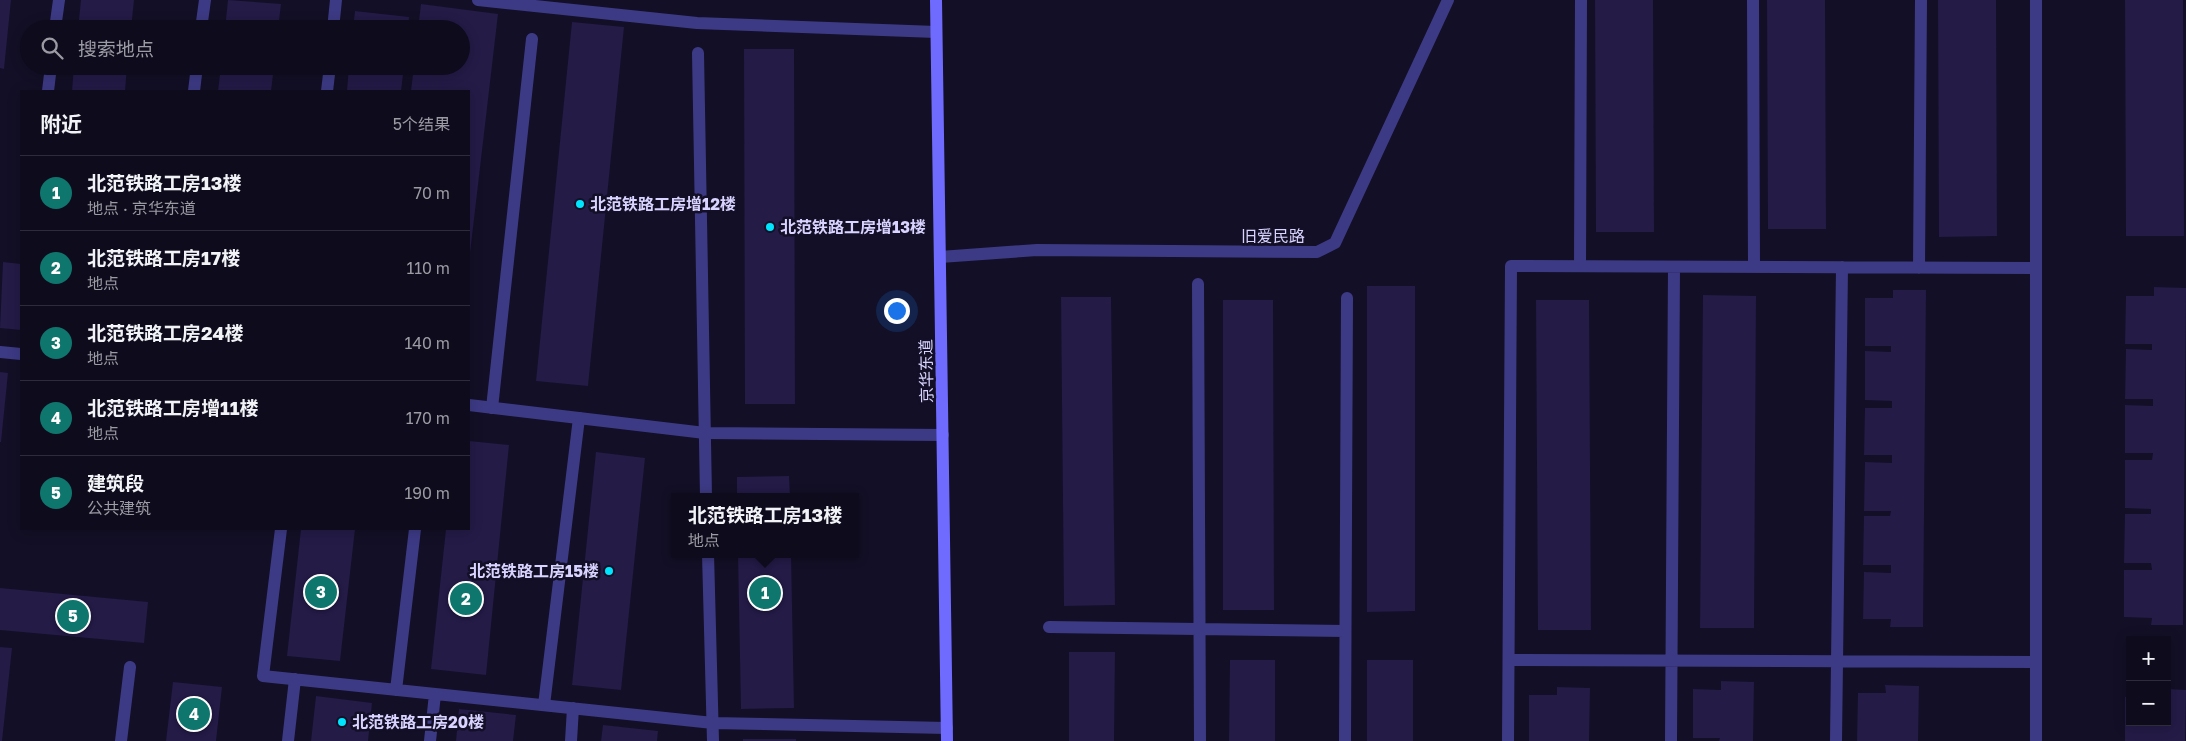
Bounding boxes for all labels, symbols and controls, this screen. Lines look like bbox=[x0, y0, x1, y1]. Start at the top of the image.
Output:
search box bbox=[20, 20, 470, 75]
icon: search bbox=[38, 34, 66, 62]
text: 搜索地点 bbox=[78, 37, 154, 60]
text: 附近 bbox=[40, 111, 82, 137]
text: 5个结果 bbox=[393, 114, 450, 134]
text: 北范铁路工房13楼 bbox=[87, 171, 241, 194]
text: 1 bbox=[52, 183, 60, 203]
text: 70 m bbox=[413, 183, 450, 203]
place label: 北范铁路工房增12楼 bbox=[590, 194, 736, 214]
text: 地点 · 京华东道 bbox=[87, 198, 196, 218]
marker: 北范铁路工房增12楼 bbox=[574, 198, 586, 210]
place label: 北范铁路工房增13楼 bbox=[780, 217, 926, 237]
marker: 北范铁路工房增13楼 bbox=[764, 221, 776, 233]
street label: 旧爱民路 bbox=[1241, 226, 1305, 246]
text: 北范铁路工房17楼 bbox=[87, 246, 240, 269]
text: 2 bbox=[51, 258, 61, 278]
text: 110 m bbox=[406, 258, 450, 278]
text: 地点 bbox=[87, 273, 119, 293]
your location bbox=[884, 298, 910, 324]
text: 北范铁路工房24楼 bbox=[87, 321, 243, 344]
text: 3 bbox=[51, 333, 61, 353]
text: 140 m bbox=[404, 333, 450, 353]
street label: 京华东道 bbox=[915, 339, 937, 403]
text: 地点 bbox=[87, 348, 119, 368]
text: 北范铁路工房增11楼 bbox=[87, 396, 259, 419]
text: 4 bbox=[51, 408, 61, 428]
text: 170 m bbox=[406, 408, 450, 428]
text: 地点 bbox=[87, 423, 119, 443]
text: 建筑段 bbox=[87, 471, 144, 494]
text: 5 bbox=[51, 483, 61, 503]
text: 190 m bbox=[404, 483, 450, 503]
popup bbox=[671, 493, 859, 558]
text: 公共建筑 bbox=[87, 498, 151, 518]
text: 北范铁路工房13楼 bbox=[688, 503, 842, 526]
text: 地点 bbox=[688, 530, 720, 550]
place label: 北范铁路工房15楼 bbox=[469, 561, 599, 581]
marker: 北范铁路工房15楼 bbox=[603, 565, 615, 577]
pin: 3 bbox=[305, 573, 337, 611]
pin: 1 bbox=[749, 574, 781, 612]
pin: 2 bbox=[450, 580, 482, 618]
pin: 5 bbox=[57, 597, 89, 635]
map controls bbox=[2126, 636, 2171, 726]
button: + bbox=[2126, 636, 2171, 681]
button: − bbox=[2126, 681, 2171, 726]
pin: 4 bbox=[178, 695, 210, 733]
place label: 北范铁路工房20楼 bbox=[352, 712, 484, 732]
marker: 北范铁路工房20楼 bbox=[336, 716, 348, 728]

